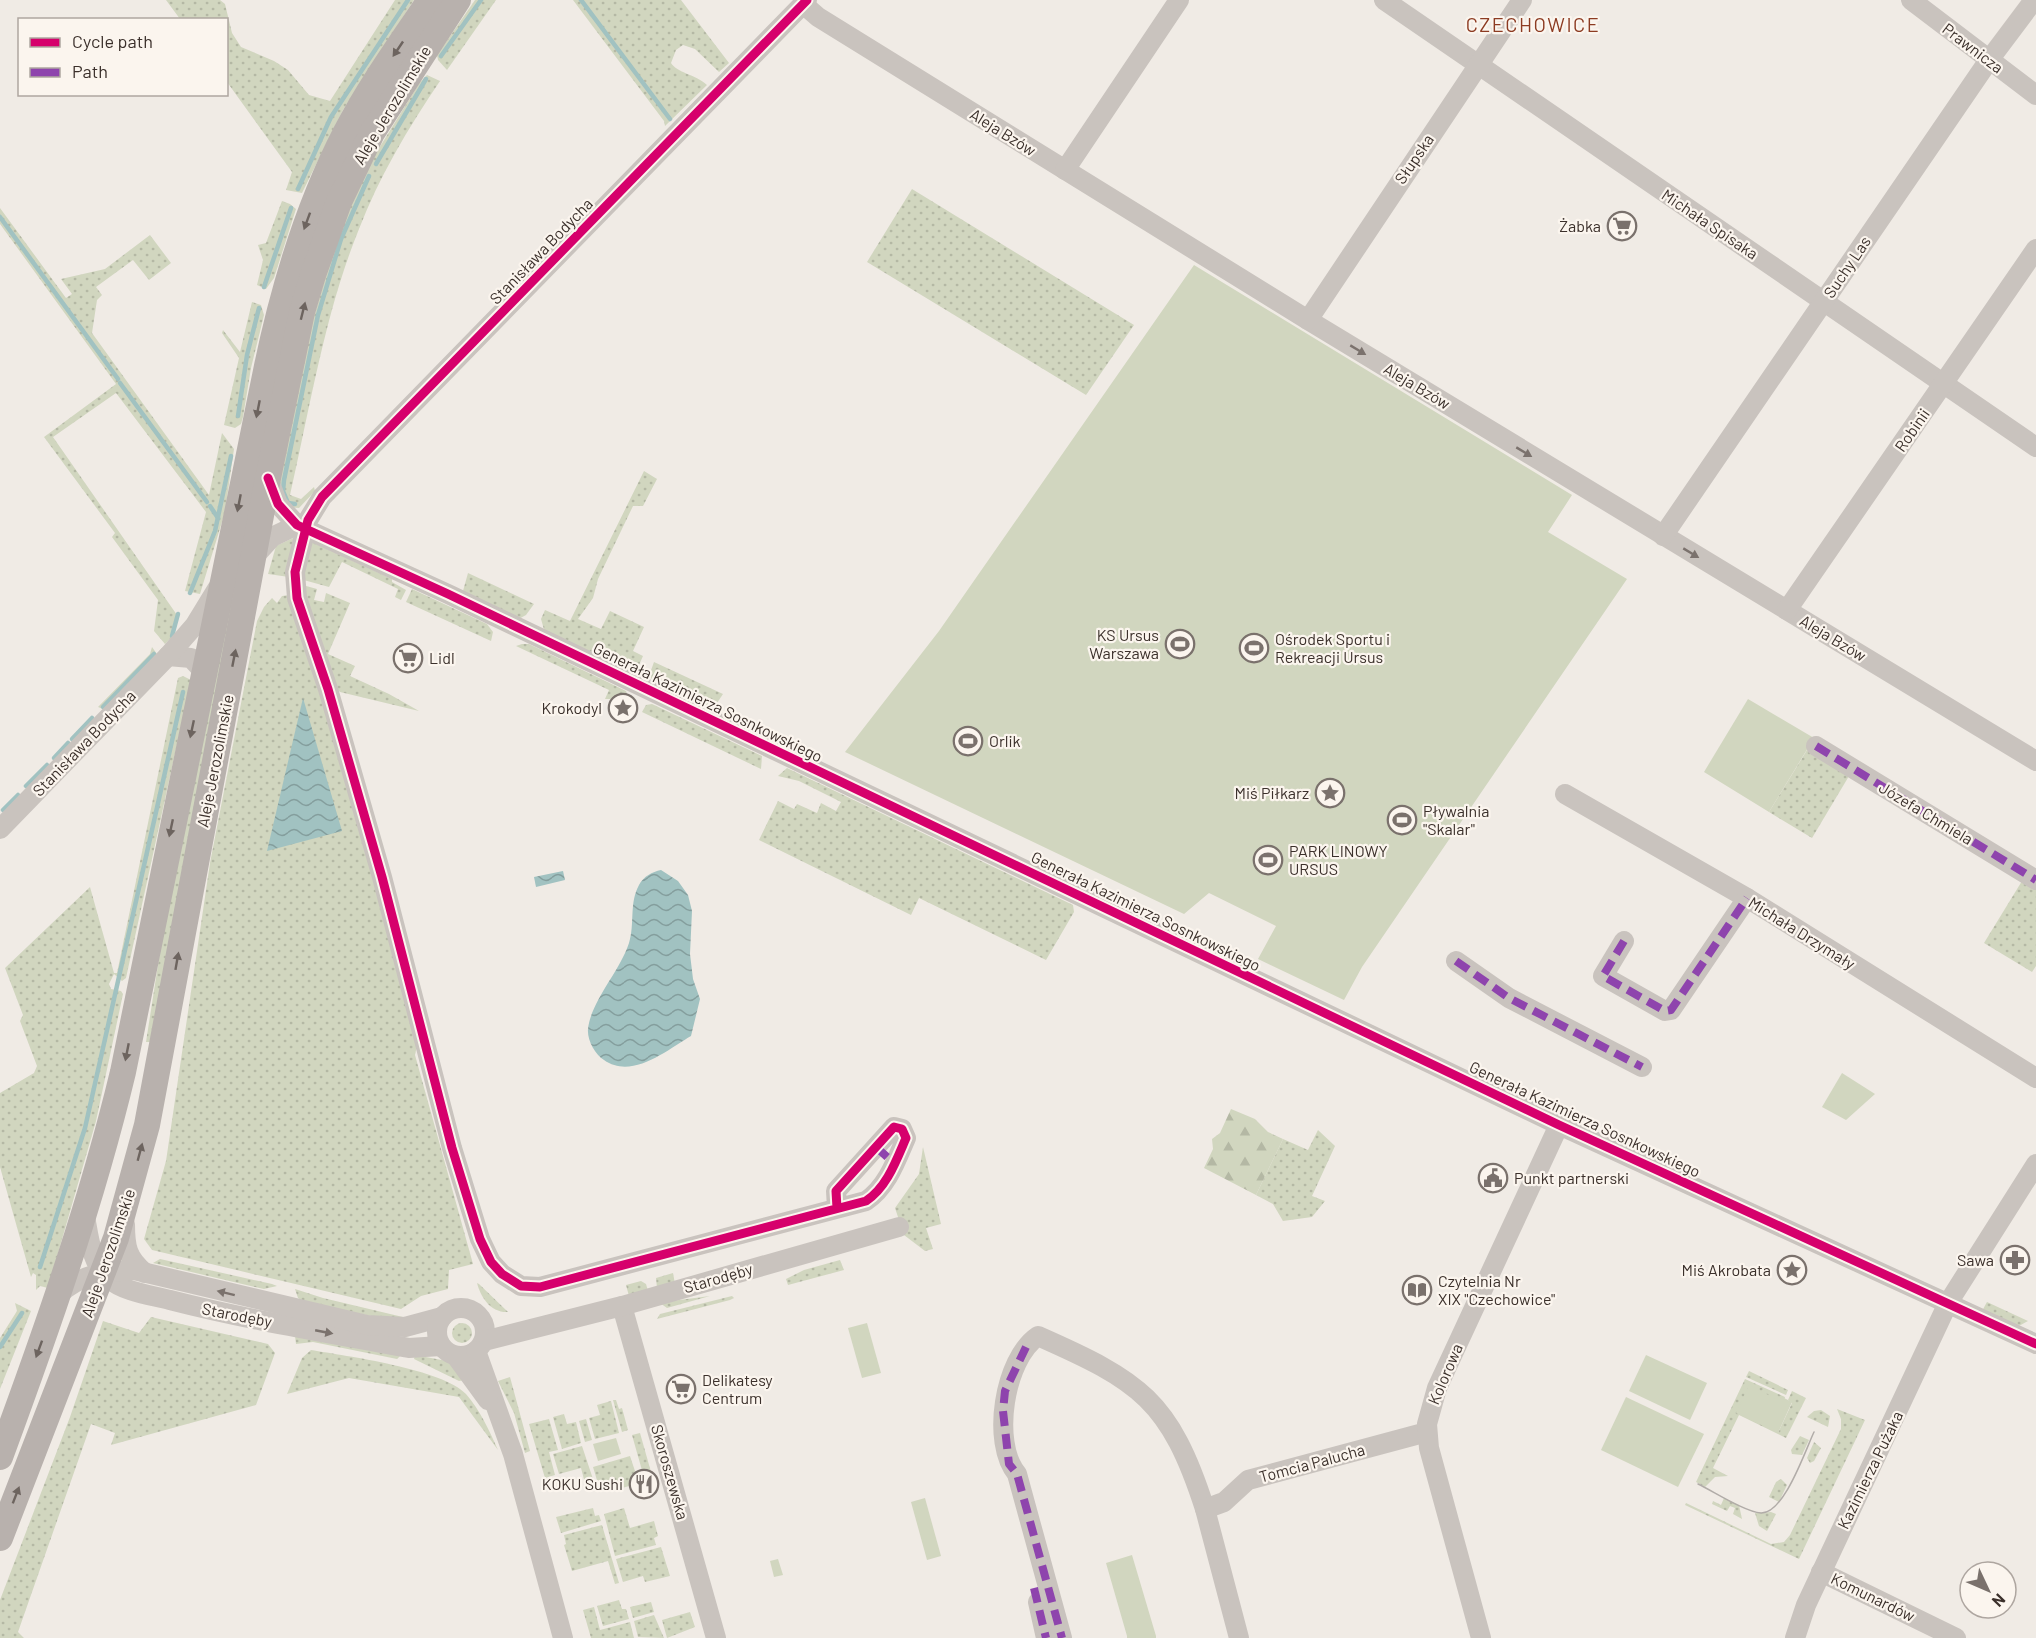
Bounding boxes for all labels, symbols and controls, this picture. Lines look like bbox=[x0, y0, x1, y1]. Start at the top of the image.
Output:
district label: CZECHOWICE bbox=[1466, 12, 1600, 36]
legend bbox=[18, 18, 228, 96]
street label: Prawnicza bbox=[1939, 19, 2007, 77]
text: Cycle path bbox=[72, 30, 153, 52]
one-way arrow bbox=[393, 41, 404, 57]
street label: Aleje Jerozolimskie bbox=[349, 42, 434, 167]
text: Path bbox=[72, 60, 108, 82]
street label: Aleja Bzów bbox=[967, 104, 1040, 160]
street label: Słupska bbox=[1390, 130, 1437, 187]
street label: Michała Spisaka bbox=[1659, 184, 1762, 263]
street label: Stanisława Bodycha bbox=[485, 194, 596, 308]
supermarket icon: Żabka bbox=[1606, 210, 1638, 242]
one-way arrow bbox=[301, 212, 311, 230]
place label: Żabka bbox=[1559, 216, 1601, 235]
street label: Suchy Las bbox=[1819, 232, 1874, 301]
one-way arrow bbox=[299, 301, 308, 319]
one-way arrow bbox=[1350, 345, 1366, 356]
street label: Aleja Bzów bbox=[1381, 358, 1454, 413]
one-way arrow bbox=[253, 400, 262, 419]
street label: Robinii bbox=[1890, 405, 1933, 455]
one-way arrow bbox=[1516, 446, 1532, 457]
one-way arrow bbox=[234, 494, 243, 513]
one-way arrow bbox=[1683, 547, 1699, 558]
street label: Aleja Bzów bbox=[1797, 610, 1870, 665]
place label: KS Ursus Warszawa bbox=[1089, 625, 1159, 662]
sports icon: KS Ursus Warszawa bbox=[1164, 628, 1196, 660]
place label: Ośrodek Sportu i Rekreacji Ursus bbox=[1275, 629, 1390, 666]
sports icon: Ośrodek Sportu i Rekreacji Ursus bbox=[1238, 632, 1270, 664]
street label: Generała Kazimierza Sosnkowskiego bbox=[591, 638, 826, 765]
supermarket icon: Lidl bbox=[392, 642, 424, 674]
place label: Lidl bbox=[429, 648, 455, 667]
one-way arrow bbox=[230, 649, 239, 668]
street label: Stanisława Bodycha bbox=[28, 686, 139, 800]
place icon: Krokodyl bbox=[607, 692, 639, 724]
street label: Aleje Jerozolimskie bbox=[192, 693, 237, 829]
place label: Krokodyl bbox=[542, 698, 602, 717]
one-way arrow bbox=[187, 720, 197, 739]
sports icon: Orlik bbox=[952, 725, 984, 757]
place label: Orlik bbox=[989, 731, 1021, 750]
place icon: Miś Piłkarz bbox=[1314, 777, 1346, 809]
street label: Józefa Chmiela bbox=[1876, 777, 1977, 848]
place label: Miś Piłkarz bbox=[1234, 783, 1309, 802]
place label: Pływalnia "Skalar" bbox=[1423, 801, 1489, 838]
sports icon: Pływalnia "Skalar" bbox=[1386, 804, 1418, 836]
one-way arrow bbox=[166, 818, 176, 837]
place label: PARK LINOWY URSUS bbox=[1289, 841, 1388, 878]
sports icon: PARK LINOWY URSUS bbox=[1252, 844, 1284, 876]
street label: Generała Kazimierza Sosnkowskiego bbox=[1029, 847, 1264, 974]
street label: Michała Drzymały bbox=[1745, 892, 1860, 973]
one-way arrow bbox=[173, 951, 182, 970]
one-way arrow bbox=[122, 1043, 131, 1062]
street label: Generała Kazimierza Sosnkowskiego bbox=[1467, 1057, 1704, 1181]
one-way arrow bbox=[136, 1143, 145, 1161]
public building icon: Punkt partnerski bbox=[1477, 1162, 1509, 1194]
place label: Punkt partnerski bbox=[1514, 1168, 1629, 1187]
street label: Aleje Jerozolimskie bbox=[77, 1186, 138, 1320]
pharmacy icon: Sawa bbox=[1999, 1244, 2031, 1276]
place label: Sawa bbox=[1957, 1250, 1994, 1269]
place icon: Miś Akrobata bbox=[1776, 1254, 1808, 1286]
street label: Starodęby bbox=[681, 1258, 755, 1296]
place label: Miś Akrobata bbox=[1681, 1260, 1771, 1279]
place label: Czytelnia Nr XIX "Czechowice" bbox=[1438, 1271, 1555, 1308]
library icon: Czytelnia Nr XIX "Czechowice" bbox=[1401, 1274, 1433, 1306]
one-way arrow bbox=[217, 1287, 235, 1297]
street label: Starodęby bbox=[200, 1298, 274, 1331]
one-way arrow bbox=[315, 1328, 334, 1337]
one-way arrow bbox=[34, 1340, 44, 1358]
street label: Kolorowa bbox=[1423, 1340, 1466, 1407]
place label: Delikatesy Centrum bbox=[702, 1370, 773, 1407]
supermarket icon: Delikatesy Centrum bbox=[665, 1373, 697, 1405]
street label: Kazimierza Pużaka bbox=[1833, 1408, 1906, 1532]
street label: Skoroszewska bbox=[648, 1422, 693, 1522]
street label: Tomcia Palucha bbox=[1257, 1439, 1367, 1486]
restaurant icon: KOKU Sushi bbox=[628, 1468, 660, 1500]
place label: KOKU Sushi bbox=[542, 1474, 623, 1493]
one-way arrow bbox=[12, 1486, 22, 1504]
north arrow bbox=[1958, 1560, 2018, 1620]
street label: Komunardów bbox=[1828, 1568, 1919, 1625]
text: N bbox=[1989, 1590, 2010, 1611]

